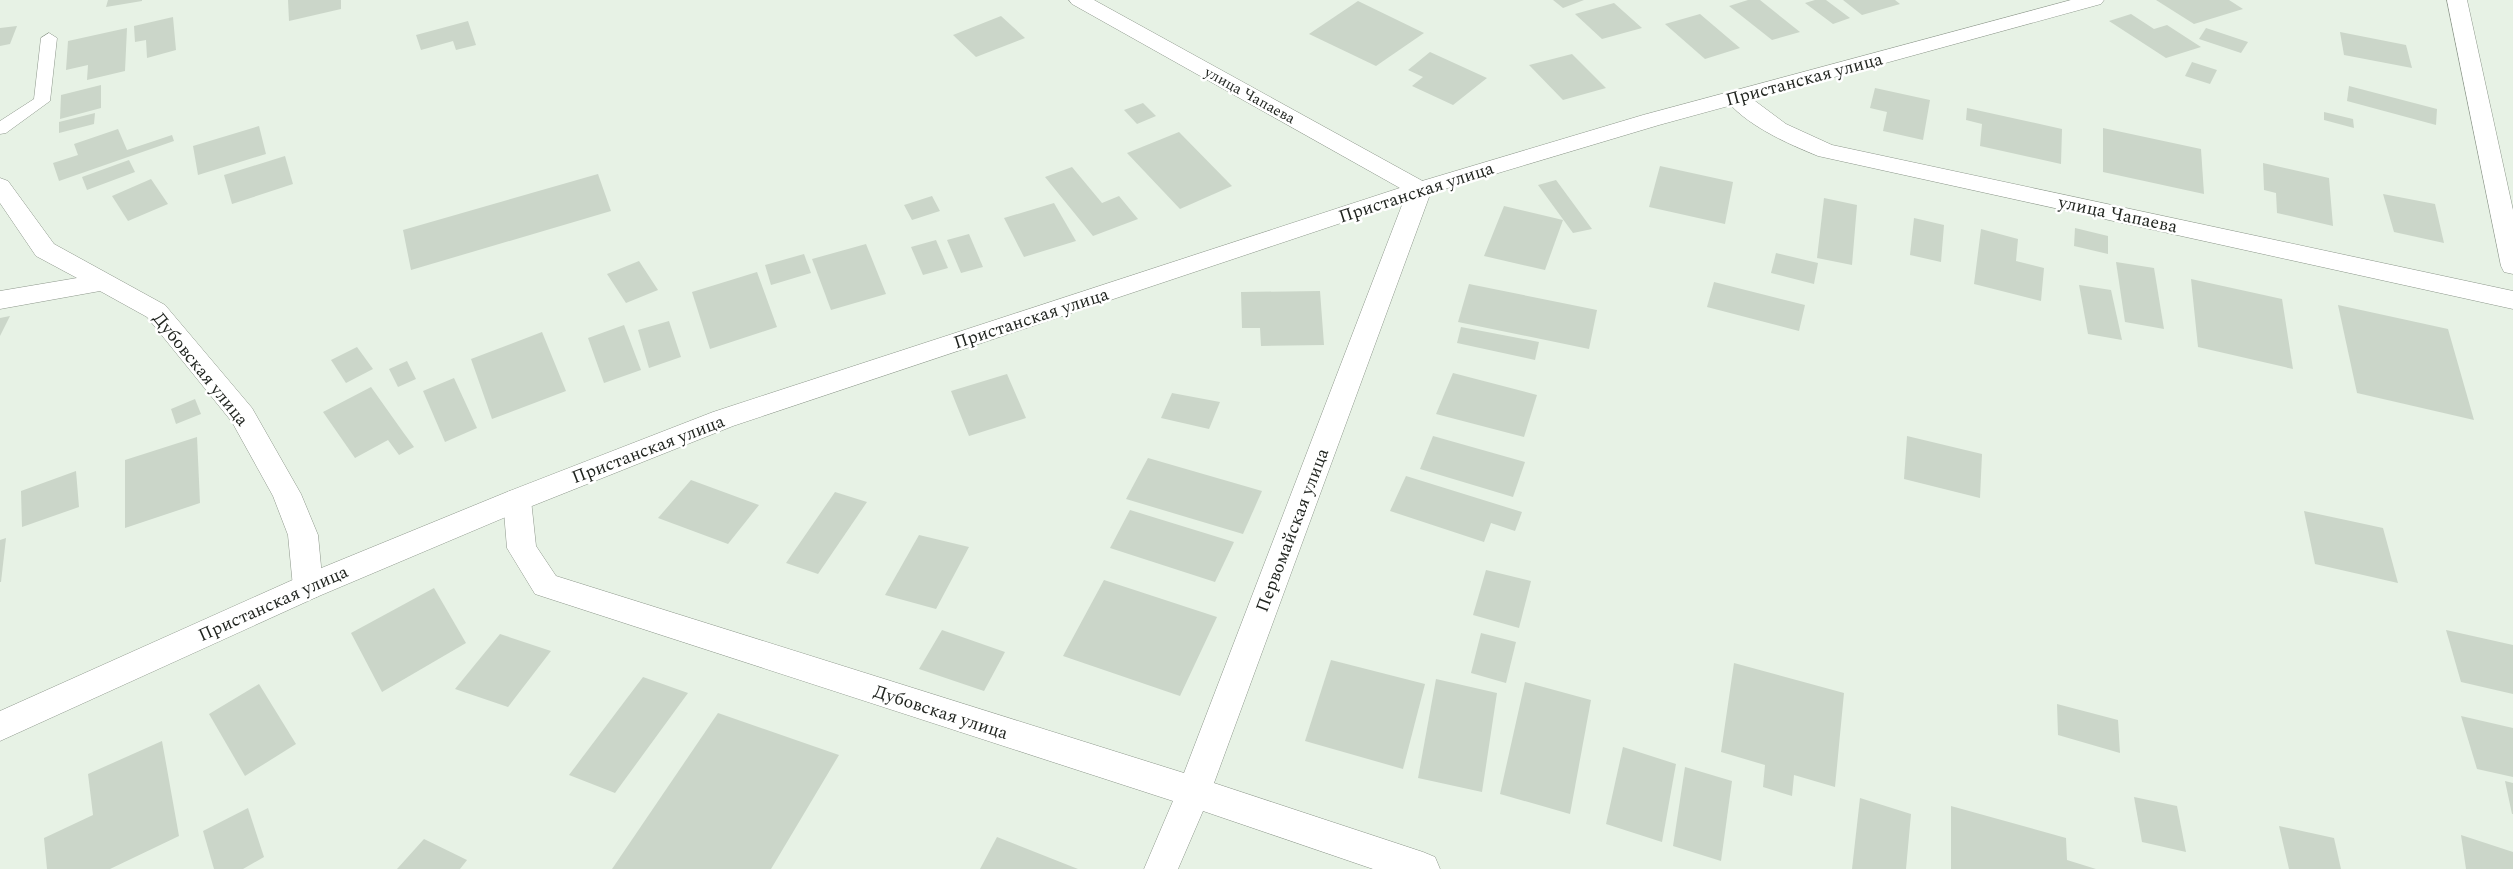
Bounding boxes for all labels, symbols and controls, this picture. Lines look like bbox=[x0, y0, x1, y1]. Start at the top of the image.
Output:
street label: Пристанская улица bbox=[1722, 45, 1886, 113]
street label: улица Чапаева bbox=[1199, 60, 1300, 130]
street label: Пристанская улица bbox=[1335, 155, 1497, 230]
street label: улица Чапаева bbox=[2055, 188, 2180, 240]
street label: Пристанская улица bbox=[950, 281, 1112, 356]
street label: Дубовская улица bbox=[146, 306, 255, 432]
street label: Пристанская улица bbox=[568, 408, 729, 491]
street label: Первомайская улица bbox=[1249, 444, 1336, 616]
street label: Пристанская улица bbox=[194, 558, 353, 649]
street label: Дубовская улица bbox=[870, 678, 1012, 747]

